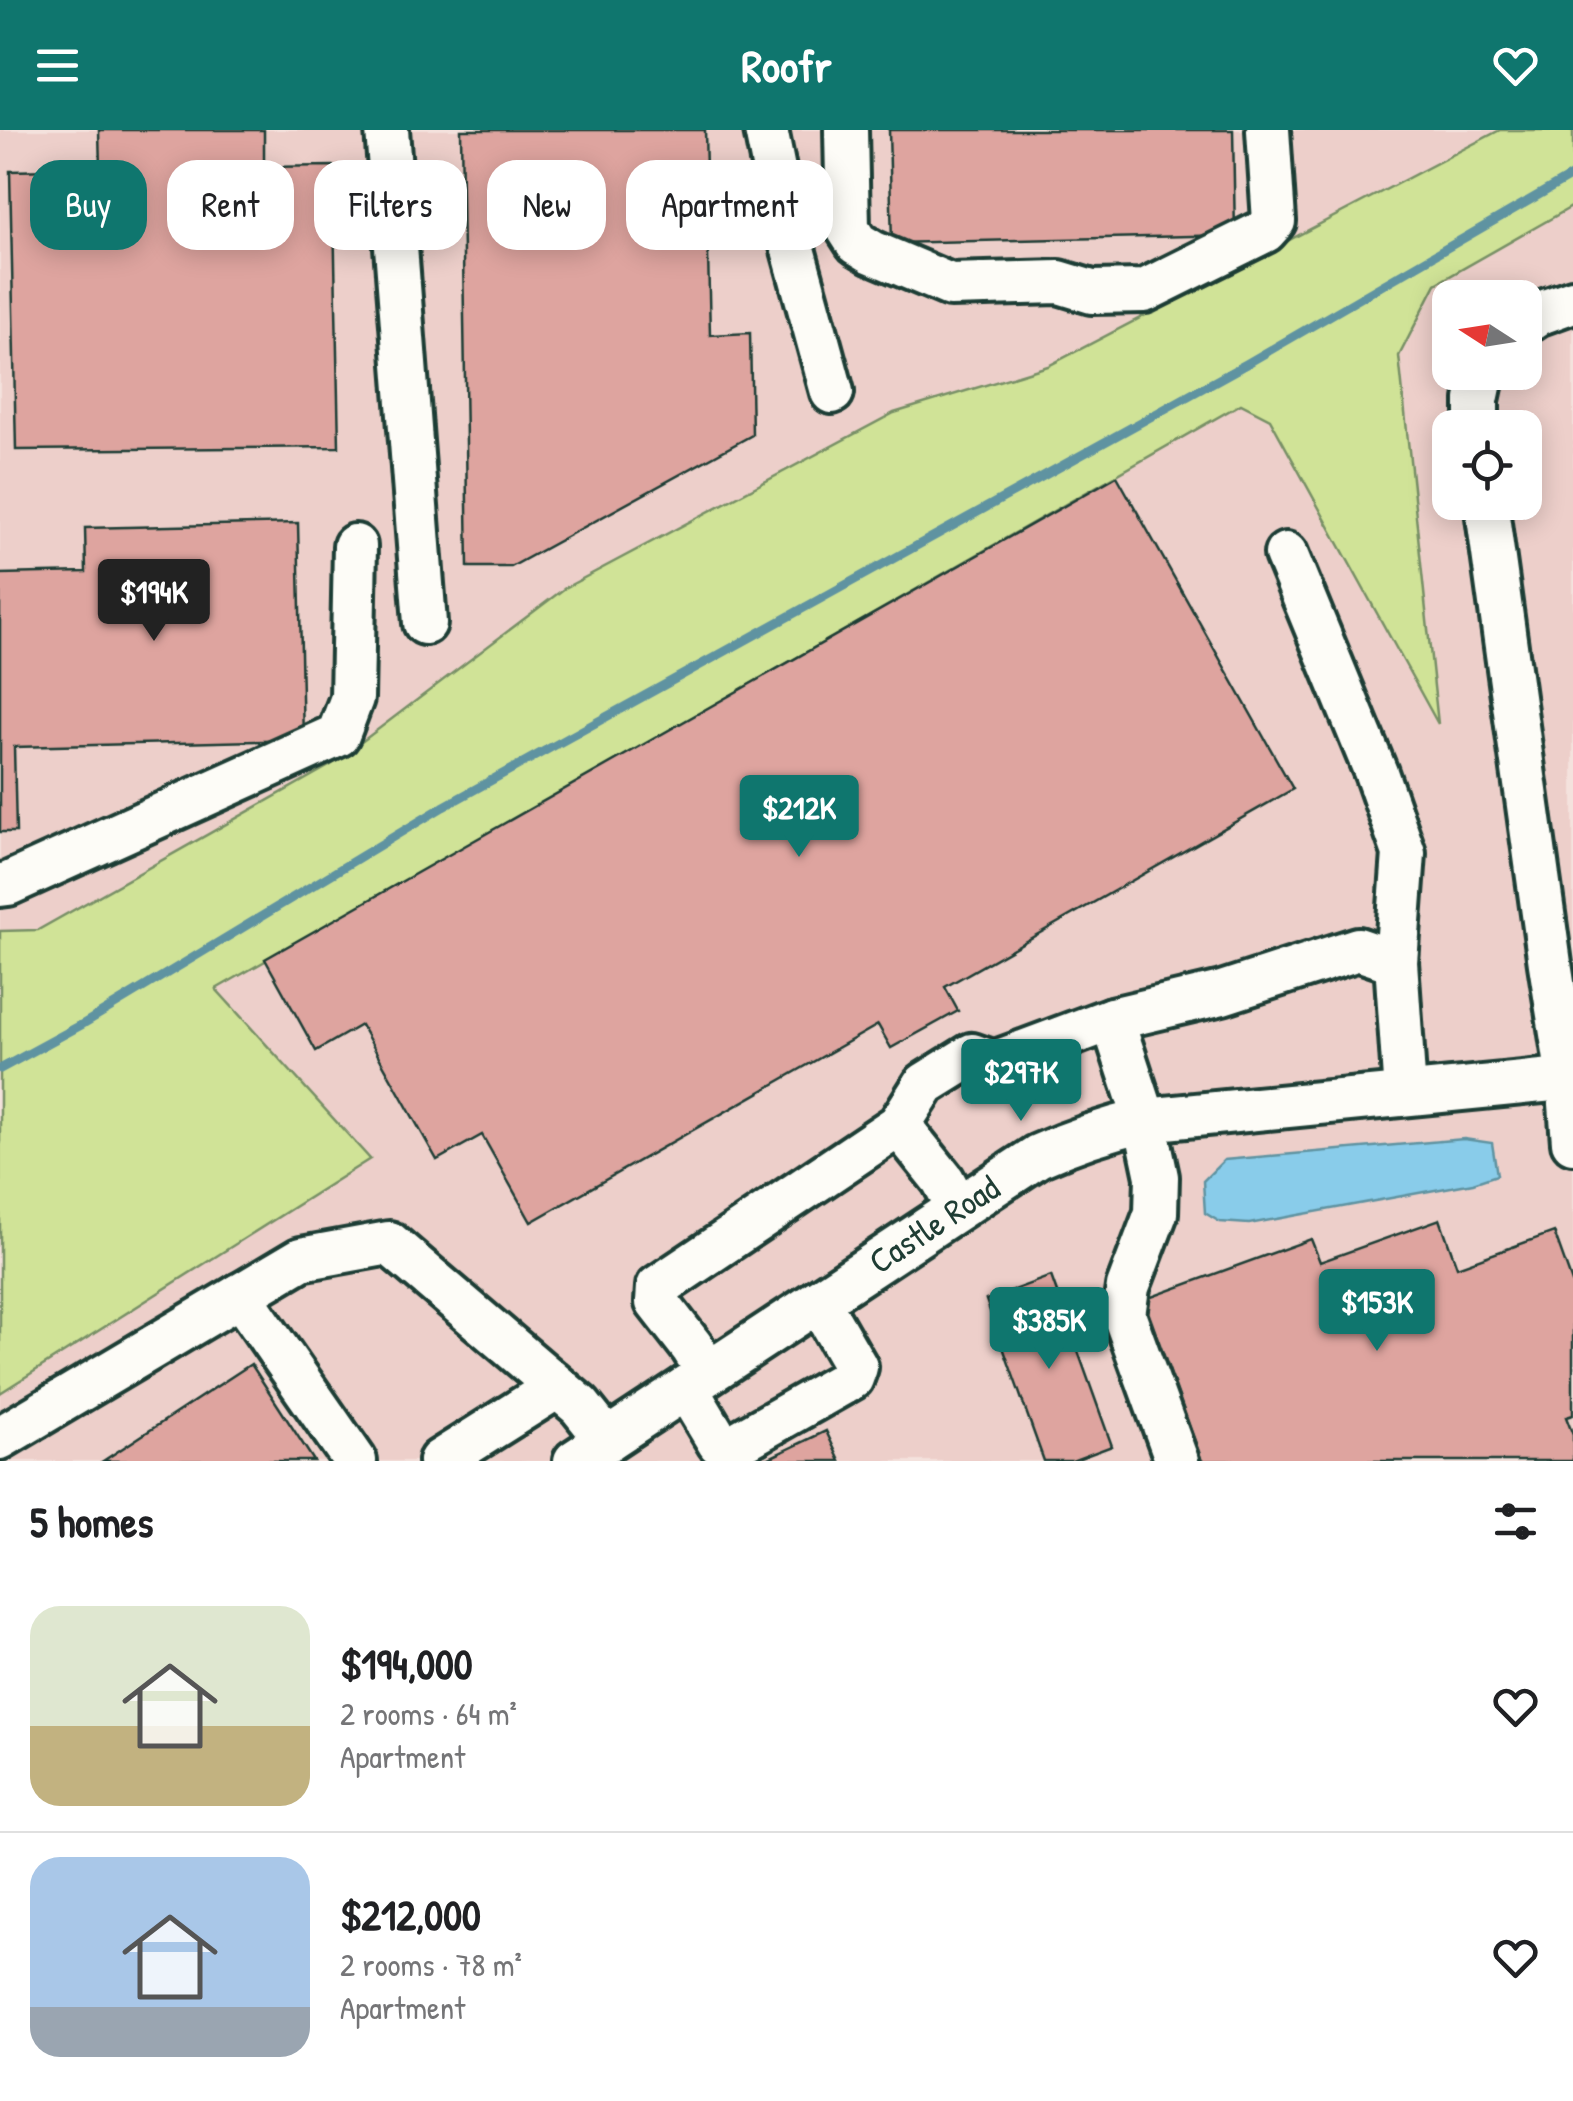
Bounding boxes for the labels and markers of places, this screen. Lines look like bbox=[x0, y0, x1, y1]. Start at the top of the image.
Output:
pin: $194K bbox=[84, 559, 224, 644]
pin: $212K bbox=[729, 775, 869, 860]
pin: $297K bbox=[951, 1039, 1091, 1124]
pin: $153K bbox=[1307, 1269, 1447, 1354]
pin: $385K bbox=[979, 1287, 1119, 1372]

